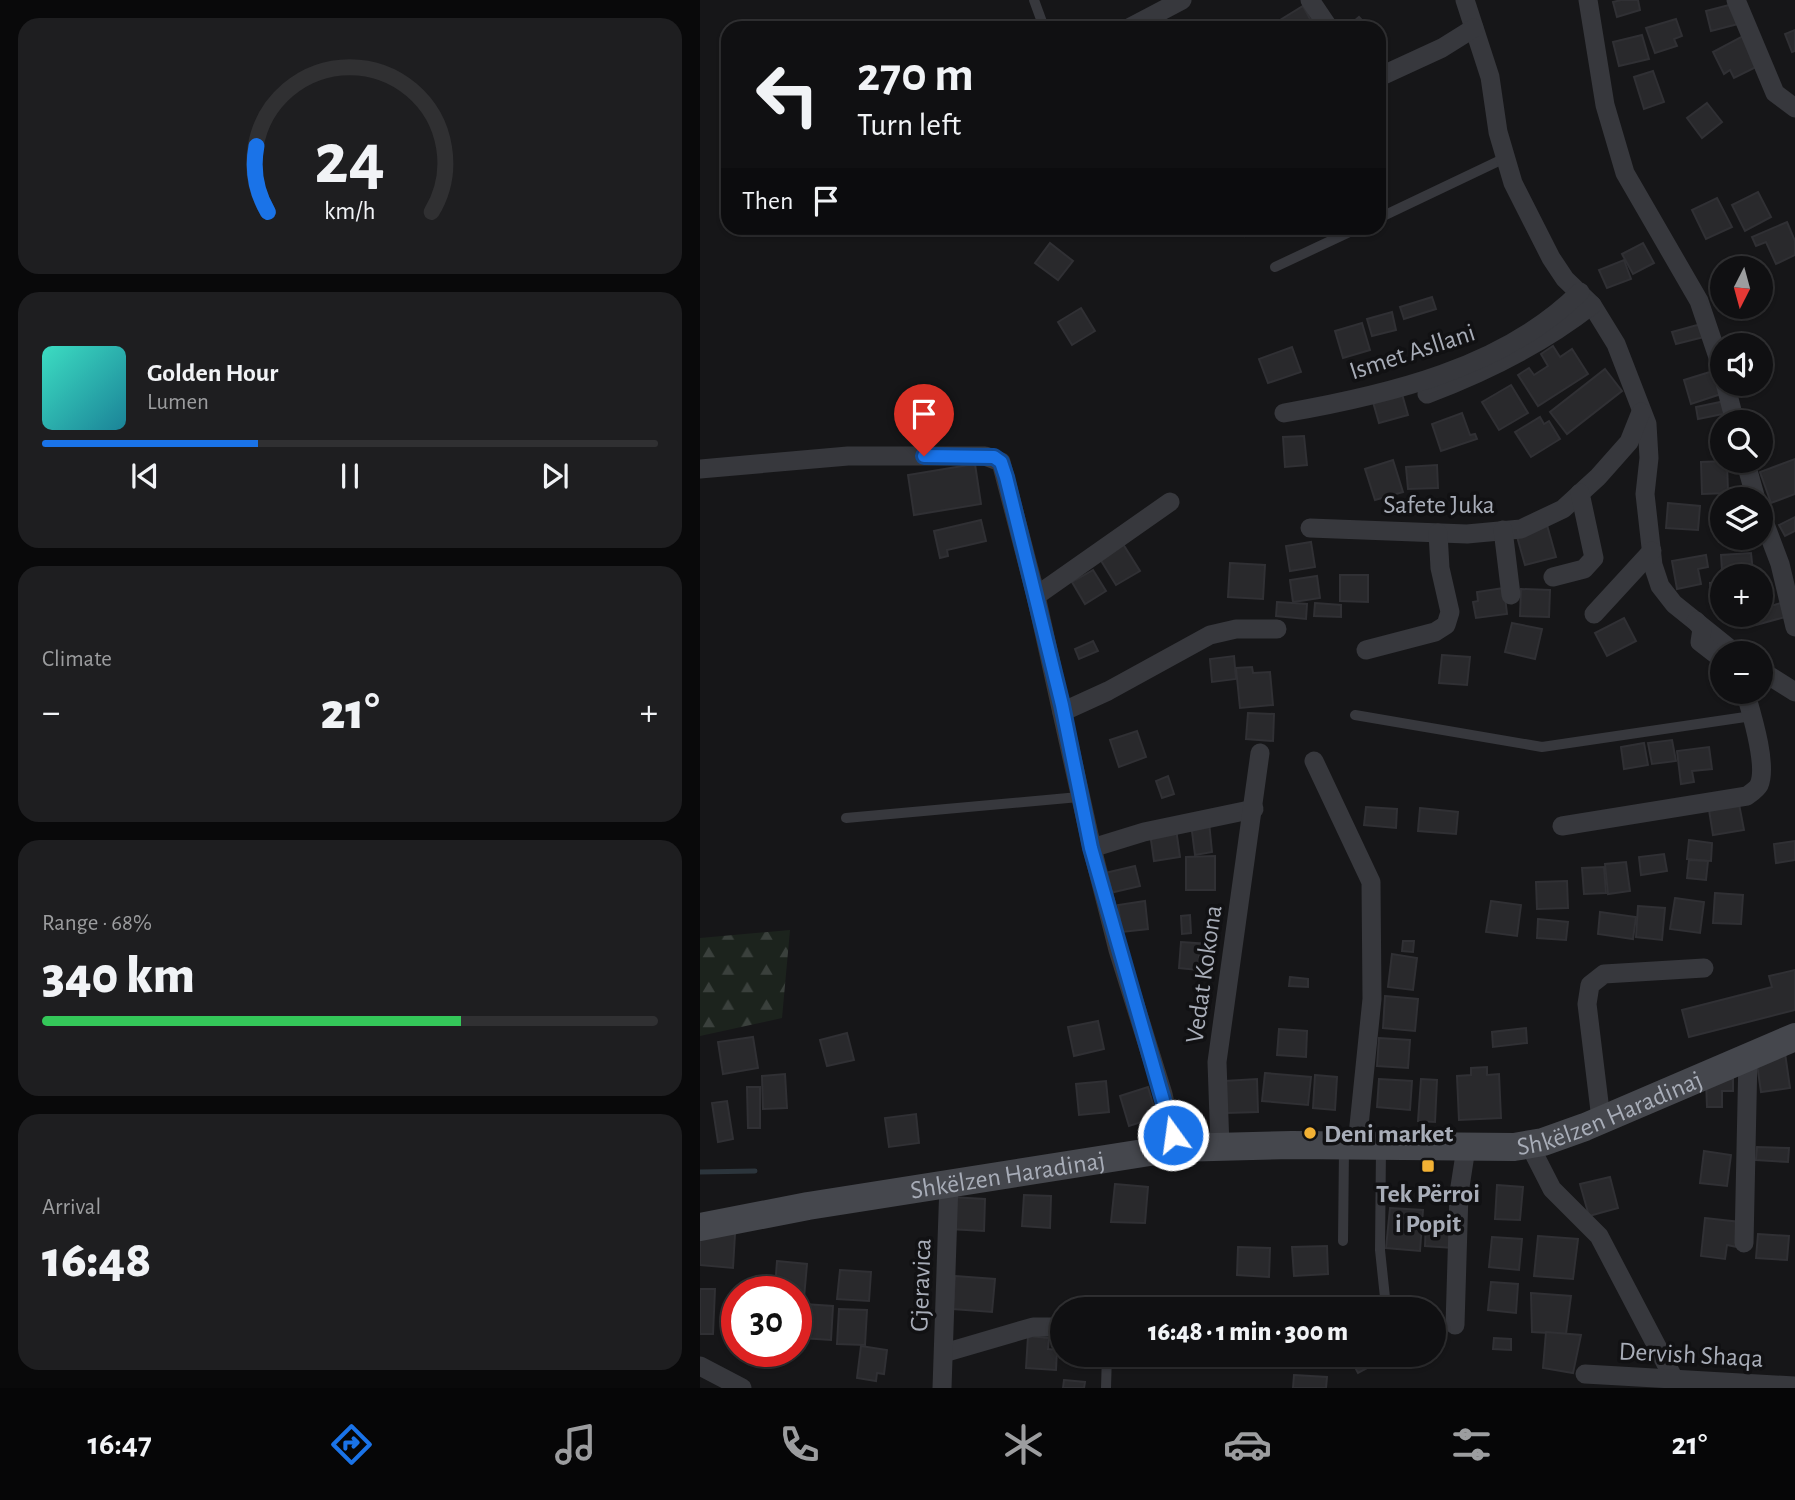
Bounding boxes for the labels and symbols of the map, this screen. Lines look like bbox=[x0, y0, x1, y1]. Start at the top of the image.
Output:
north arrow bbox=[1710, 256, 1773, 318]
street label: Ismet Asllani bbox=[1346, 319, 1478, 384]
pin bbox=[894, 384, 954, 456]
street label: Safete Juka bbox=[1383, 492, 1495, 518]
street label: Vedat Kokona bbox=[1181, 903, 1227, 1045]
street label: Shkëlzen Haradinaj bbox=[1515, 1066, 1706, 1160]
position arrow bbox=[1136, 1098, 1210, 1172]
place label: Deni market bbox=[1324, 1121, 1454, 1147]
marker: Deni market bbox=[1302, 1125, 1318, 1141]
street label: Shkëlzen Haradinaj bbox=[908, 1147, 1107, 1204]
marker: Tek Përroi i Popit bbox=[1420, 1158, 1436, 1174]
place label: Tek Përroi i Popit bbox=[1376, 1181, 1480, 1237]
street label: Gjeravica bbox=[906, 1238, 936, 1332]
speed limit sign: 30 bbox=[721, 1276, 812, 1367]
street label: Dervish Shaqa bbox=[1618, 1338, 1764, 1372]

